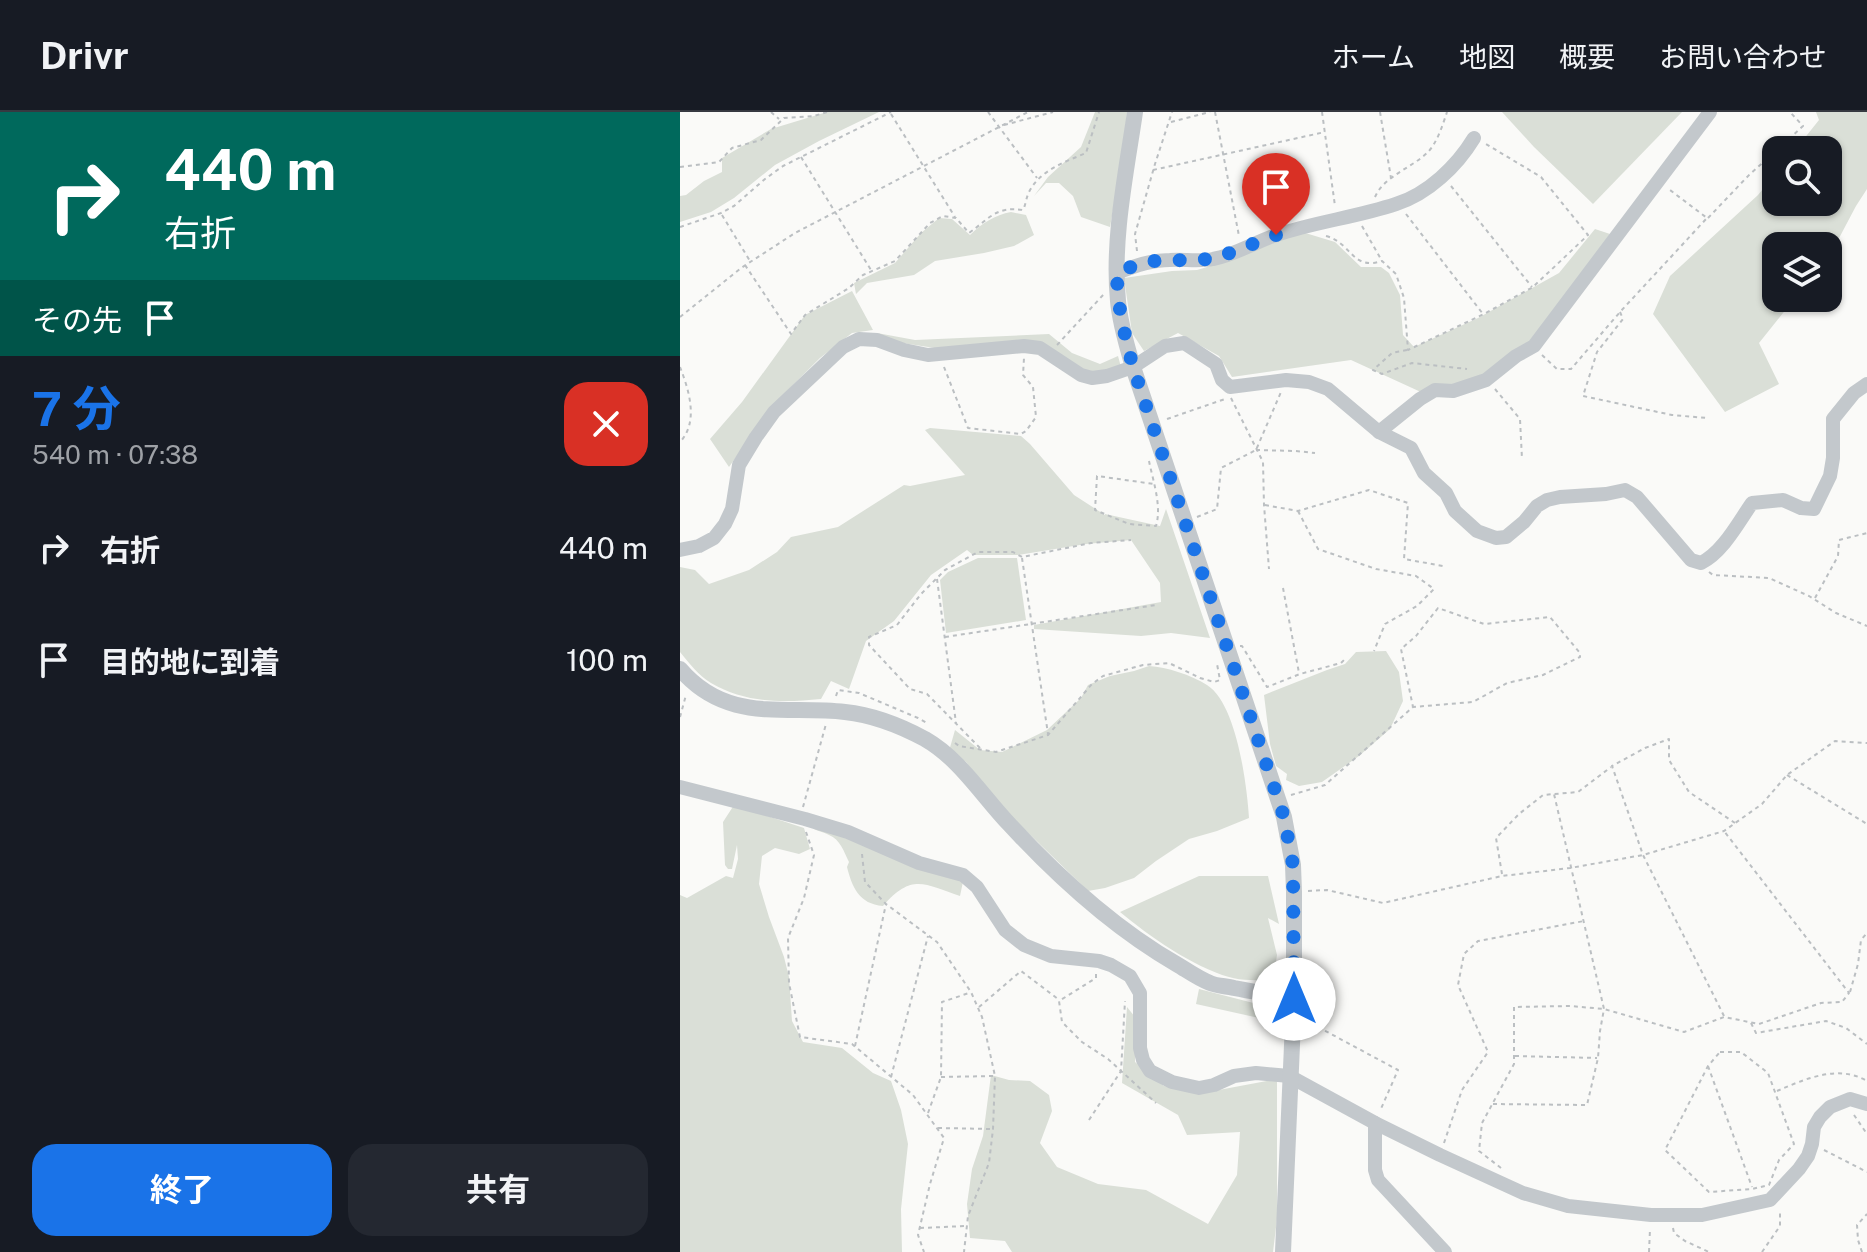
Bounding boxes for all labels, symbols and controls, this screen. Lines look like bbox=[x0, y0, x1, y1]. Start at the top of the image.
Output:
text: Drivr bbox=[40, 33, 129, 78]
text: ホーム bbox=[1332, 40, 1415, 73]
text: 地図 bbox=[1459, 40, 1515, 73]
text: 概要 bbox=[1559, 40, 1615, 73]
text: お問い合わせ bbox=[1659, 40, 1827, 73]
map controls bbox=[1762, 136, 1842, 312]
button: search bbox=[1762, 136, 1842, 216]
text: 440 m bbox=[164, 137, 336, 203]
icon: right bbox=[32, 144, 136, 248]
pin bbox=[1242, 153, 1310, 235]
icon: arrive bbox=[1254, 165, 1298, 209]
text: 右折 bbox=[164, 212, 236, 254]
button: layers bbox=[1762, 232, 1842, 312]
icon: arrive bbox=[138, 296, 182, 340]
text: その先 bbox=[32, 302, 122, 338]
text: 7 分 bbox=[32, 380, 121, 437]
button: close bbox=[564, 382, 648, 466]
text: 540 m · 07:38 bbox=[32, 439, 198, 470]
icon: right bbox=[32, 526, 76, 570]
text: 440 m bbox=[559, 530, 648, 566]
text: 右折 bbox=[100, 532, 160, 568]
icon: arrive bbox=[32, 638, 76, 682]
text: 100 m bbox=[566, 642, 648, 678]
text: 目的地に到着 bbox=[100, 644, 280, 680]
position arrow bbox=[1252, 957, 1336, 1041]
button: 終了 bbox=[32, 1144, 332, 1236]
button: 共有 bbox=[348, 1144, 648, 1236]

